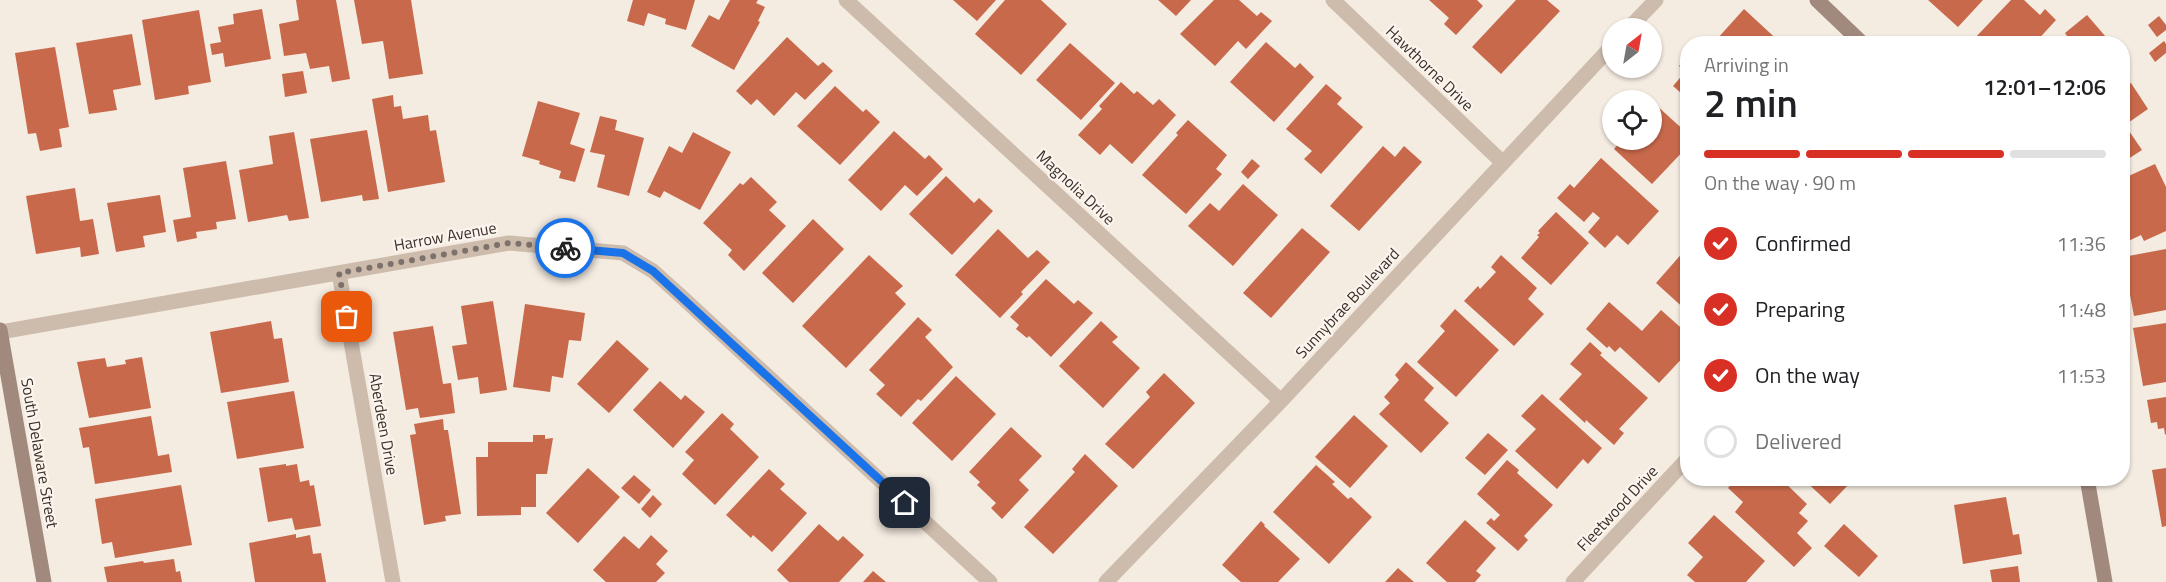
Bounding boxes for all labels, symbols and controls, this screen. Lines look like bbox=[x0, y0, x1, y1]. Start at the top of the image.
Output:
north arrow bbox=[1602, 18, 1662, 78]
map controls bbox=[1602, 18, 1662, 150]
street label: Hawthorne Drive bbox=[1381, 20, 1479, 116]
text: Arriving in bbox=[1704, 49, 1789, 80]
text: 12:01–12:06 bbox=[1983, 70, 2106, 104]
text: 2 min bbox=[1704, 73, 1798, 132]
button: locate bbox=[1602, 90, 1662, 150]
street label: Magnolia Drive bbox=[1031, 144, 1121, 230]
text: On the way · 90 m bbox=[1704, 167, 1856, 198]
street label: Harrow Avenue bbox=[392, 215, 498, 257]
courier bbox=[535, 218, 595, 278]
text: Confirmed bbox=[1755, 226, 1851, 260]
icon: check bbox=[1704, 227, 1737, 260]
text: 11:36 bbox=[2057, 228, 2106, 259]
icon: bike bbox=[549, 232, 582, 265]
street label: Sunnybrae Boulevard bbox=[1289, 242, 1405, 364]
pin bbox=[321, 291, 372, 342]
text: Preparing bbox=[1755, 292, 1845, 326]
icon: check bbox=[1704, 293, 1737, 326]
text: 11:48 bbox=[2057, 294, 2106, 325]
icon: bag bbox=[330, 300, 363, 333]
text: On the way bbox=[1755, 358, 1860, 392]
icon: check bbox=[1704, 359, 1737, 392]
text: 11:53 bbox=[2057, 360, 2106, 391]
street label: Aberdeen Drive bbox=[363, 371, 405, 477]
street label: South Delaware Street bbox=[15, 376, 65, 530]
text: Delivered bbox=[1755, 424, 1842, 458]
street label: Fleetwood Drive bbox=[1571, 460, 1663, 556]
pin bbox=[879, 477, 930, 528]
icon: home bbox=[888, 486, 921, 519]

